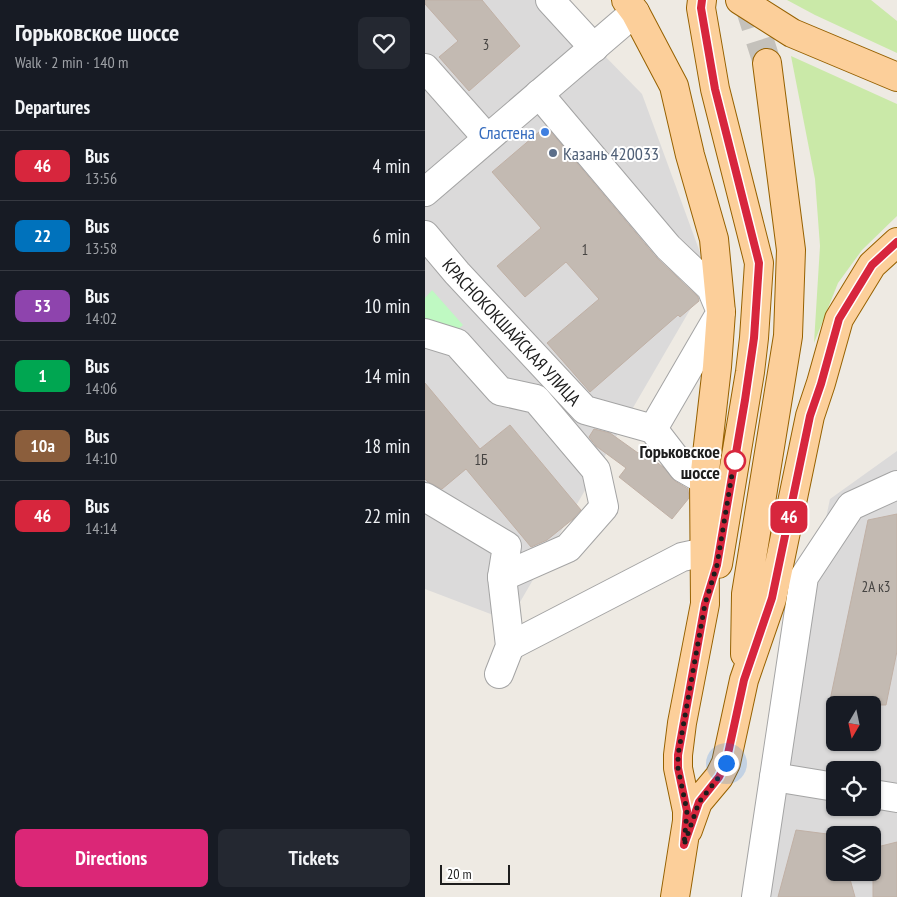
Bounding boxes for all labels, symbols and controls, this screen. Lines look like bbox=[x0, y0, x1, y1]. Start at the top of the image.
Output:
text: Горьковское шоссе bbox=[15, 17, 179, 48]
button: heart bbox=[358, 17, 410, 69]
house number: 3 bbox=[483, 35, 489, 54]
text: Walk · 2 min · 140 m bbox=[15, 52, 128, 72]
text: Departures bbox=[15, 95, 90, 119]
place label: Сластена bbox=[479, 121, 535, 144]
marker: Сластена bbox=[539, 126, 551, 138]
place label: Казань 420033 bbox=[563, 142, 659, 165]
text: Bus bbox=[85, 144, 109, 168]
marker: Казань 420033 bbox=[547, 147, 559, 159]
text: 46 bbox=[34, 154, 51, 177]
text: 4 min bbox=[373, 154, 410, 178]
text: 13:56 bbox=[85, 168, 117, 188]
text: Bus bbox=[85, 214, 109, 238]
text: 22 bbox=[34, 224, 51, 247]
text: 6 min bbox=[373, 224, 410, 248]
text: 13:58 bbox=[85, 238, 117, 258]
house number: 1 bbox=[582, 240, 588, 259]
street label: КРАСНОКОКШАЙСКАЯ УЛИЦА bbox=[438, 253, 586, 410]
text: Bus bbox=[85, 284, 109, 308]
text: 53 bbox=[34, 294, 51, 317]
text: 10 min bbox=[364, 294, 410, 318]
text: 14:02 bbox=[85, 308, 117, 328]
text: Bus bbox=[85, 354, 109, 378]
text: 1 bbox=[38, 364, 47, 387]
text: 14 min bbox=[364, 364, 410, 388]
text: 14:06 bbox=[85, 378, 117, 398]
text: Bus bbox=[85, 424, 109, 448]
text: 10а bbox=[30, 434, 55, 457]
text: 18 min bbox=[364, 434, 410, 458]
place label: Горьковское шоссе bbox=[640, 440, 720, 484]
text: 14:10 bbox=[85, 448, 117, 468]
house number: 1Б bbox=[474, 450, 488, 469]
marker: Горьковское шоссе bbox=[724, 450, 746, 472]
text: Bus bbox=[85, 494, 109, 518]
line badge: 46 bbox=[767, 501, 811, 533]
text: 46 bbox=[34, 504, 51, 527]
text: 22 min bbox=[364, 504, 410, 528]
text: 46 bbox=[780, 505, 798, 528]
text: 14:14 bbox=[85, 518, 117, 538]
house number: 2А к3 bbox=[861, 577, 891, 596]
north arrow bbox=[826, 696, 881, 751]
map controls bbox=[826, 696, 881, 881]
your location bbox=[714, 751, 739, 776]
button: locate bbox=[826, 761, 881, 816]
button: layers bbox=[826, 826, 881, 881]
button: Directions bbox=[15, 829, 208, 887]
button: Tickets bbox=[218, 829, 410, 887]
scale bar bbox=[440, 862, 510, 885]
text: 20 m bbox=[447, 865, 472, 883]

